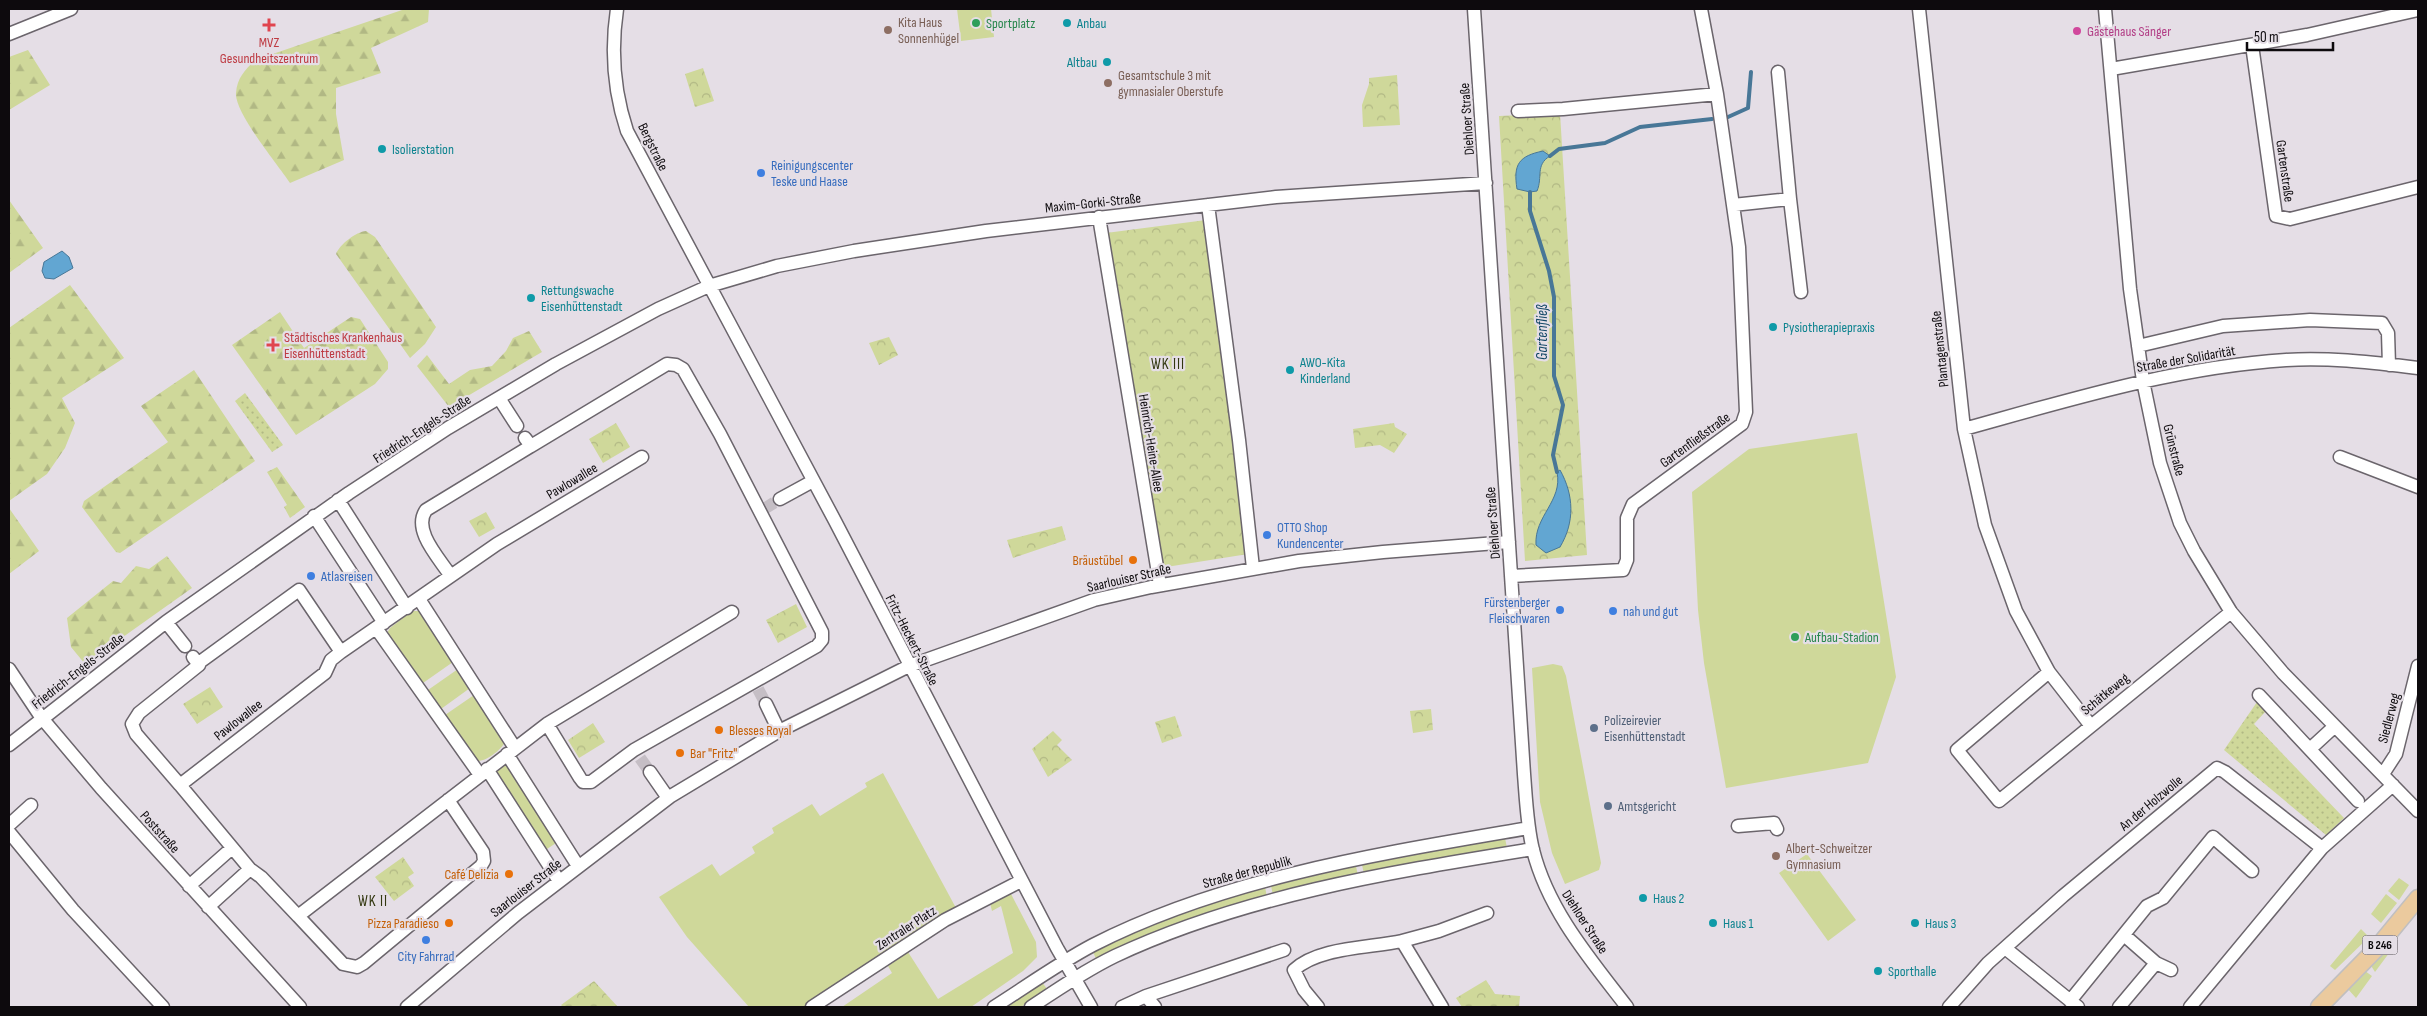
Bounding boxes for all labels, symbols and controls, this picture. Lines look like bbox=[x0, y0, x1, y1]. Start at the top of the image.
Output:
place label: Kita Haus Sonnenhügel bbox=[898, 14, 959, 47]
place label: Sportplatz bbox=[986, 15, 1035, 32]
place label: Anbau bbox=[1076, 15, 1106, 32]
marker: Sportplatz bbox=[970, 17, 982, 29]
marker: Anbau bbox=[1061, 17, 1073, 29]
marker: MVZ Gesundheitszentrum bbox=[262, 18, 276, 32]
scale bar bbox=[2247, 20, 2333, 52]
place label: Gästehaus Sänger bbox=[2087, 23, 2171, 40]
marker: Kita Haus Sonnenhügel bbox=[882, 24, 894, 36]
marker: Gästehaus Sänger bbox=[2071, 25, 2083, 37]
text: 50 m bbox=[2254, 28, 2279, 47]
place label: MVZ Gesundheitszentrum bbox=[220, 34, 318, 67]
place label: Altbau bbox=[1066, 54, 1097, 71]
marker: Altbau bbox=[1101, 56, 1113, 68]
place label: Gesamtschule 3 mit gymnasialer Oberstufe bbox=[1118, 67, 1223, 100]
marker: Gesamtschule 3 mit gymnasialer Oberstufe bbox=[1102, 77, 1114, 89]
street label: Diehloer Straße bbox=[1456, 82, 1478, 156]
street label: Bergstraße bbox=[634, 120, 672, 174]
street label: Gartenstraße bbox=[2272, 139, 2298, 203]
place label: Isolierstation bbox=[392, 141, 454, 158]
marker: Isolierstation bbox=[376, 143, 388, 155]
place label: Reinigungscenter Teske und Haase bbox=[771, 157, 853, 190]
marker: Reinigungscenter Teske und Haase bbox=[755, 167, 767, 179]
street label: Maxim-Gorki-Straße bbox=[1044, 190, 1142, 216]
place label: Rettungswache Eisenhüttenstadt bbox=[541, 282, 623, 315]
marker: Rettungswache Eisenhüttenstadt bbox=[525, 292, 537, 304]
water label: Gartenfließ bbox=[1533, 304, 1552, 360]
street label: Plantagenstraße bbox=[1928, 310, 1952, 388]
place label: Pysiotherapiepraxis bbox=[1783, 319, 1875, 336]
marker: Pysiotherapiepraxis bbox=[1767, 321, 1779, 333]
place label: Städtisches Krankenhaus Eisenhüttenstadt bbox=[284, 329, 402, 362]
marker: Städtisches Krankenhaus Eisenhüttenstadt bbox=[266, 338, 280, 352]
street label: Straße der Solidarität bbox=[2135, 342, 2237, 376]
place label: AWO-Kita Kinderland bbox=[1299, 354, 1350, 387]
district label: WK III bbox=[1151, 355, 1185, 374]
marker: AWO-Kita Kinderland bbox=[1284, 364, 1296, 376]
street label: Friedrich-Engels-Straße bbox=[370, 391, 474, 467]
street label: Heinrich-Heine-Allee bbox=[1135, 393, 1167, 493]
street label: Gartenfließstraße bbox=[1657, 409, 1733, 471]
street label: Grünstraße bbox=[2159, 422, 2189, 478]
street label: Pawlowallee bbox=[543, 459, 601, 503]
street label: Diehloer Straße bbox=[1482, 486, 1504, 560]
place label: OTTO Shop Kundencenter bbox=[1277, 519, 1344, 552]
marker: OTTO Shop Kundencenter bbox=[1261, 529, 1273, 541]
place label: Bräustübel bbox=[1073, 552, 1123, 569]
marker: Bräustübel bbox=[1127, 554, 1139, 566]
street label: Saarlouiser Straße bbox=[1085, 560, 1173, 596]
place label: Atlasreisen bbox=[320, 568, 373, 585]
marker: Atlasreisen bbox=[305, 570, 317, 582]
street label: Fritz-Heckert-Straße bbox=[882, 592, 942, 688]
place label: Fürstenberger Fleischwaren bbox=[1484, 594, 1550, 627]
place label: nah und gut bbox=[1623, 603, 1678, 620]
marker: Fürstenberger Fleischwaren bbox=[1554, 604, 1566, 616]
marker: nah und gut bbox=[1607, 605, 1619, 617]
street label: Friedrich-Engels-Straße bbox=[28, 629, 128, 713]
place label: Aufbau-Stadion bbox=[1804, 629, 1879, 646]
marker: Aufbau-Stadion bbox=[1789, 631, 1801, 643]
street label: Schätkeweg bbox=[2078, 669, 2133, 719]
street label: Siedlerweg bbox=[2374, 691, 2404, 745]
street label: Pawlowallee bbox=[210, 696, 266, 744]
place label: Polizeirevier Eisenhüttenstadt bbox=[1604, 712, 1686, 745]
place label: Blesses Royal bbox=[729, 722, 791, 739]
marker: Polizeirevier Eisenhüttenstadt bbox=[1588, 722, 1600, 734]
marker: Blesses Royal bbox=[713, 724, 725, 736]
place label: Bar "Fritz" bbox=[690, 745, 737, 762]
marker: Bar "Fritz" bbox=[674, 747, 686, 759]
street label: An der Holzwolle bbox=[2115, 772, 2186, 835]
place label: Amtsgericht bbox=[1617, 798, 1676, 815]
marker: Amtsgericht bbox=[1602, 800, 1614, 812]
street label: Poststraße bbox=[137, 807, 183, 857]
place label: Albert-Schweitzer Gymnasium bbox=[1785, 840, 1872, 873]
marker: Albert-Schweitzer Gymnasium bbox=[1770, 850, 1782, 862]
street label: Straße der Republik bbox=[1201, 852, 1294, 892]
street label: Saarlouiser Straße bbox=[487, 855, 565, 921]
place label: Café Delizia bbox=[444, 866, 499, 883]
marker: Café Delizia bbox=[503, 868, 515, 880]
street label: Diehloer Straße bbox=[1558, 887, 1612, 957]
place label: Haus 2 bbox=[1653, 890, 1685, 907]
district label: WK II bbox=[358, 892, 388, 911]
marker: Haus 2 bbox=[1637, 892, 1649, 904]
street label: Zentraler Platz bbox=[873, 902, 939, 954]
place label: Pizza Paradieso bbox=[368, 915, 439, 932]
place label: Haus 1 bbox=[1723, 915, 1754, 932]
place label: Haus 3 bbox=[1925, 915, 1957, 932]
marker: Pizza Paradieso bbox=[443, 917, 455, 929]
marker: Haus 1 bbox=[1707, 917, 1719, 929]
marker: Haus 3 bbox=[1909, 917, 1921, 929]
marker: City Fahrrad bbox=[420, 934, 432, 946]
road number: B 246 bbox=[2362, 936, 2398, 954]
place label: City Fahrrad bbox=[398, 948, 455, 965]
place label: Sporthalle bbox=[1888, 963, 1936, 980]
marker: Sporthalle bbox=[1872, 965, 1884, 977]

